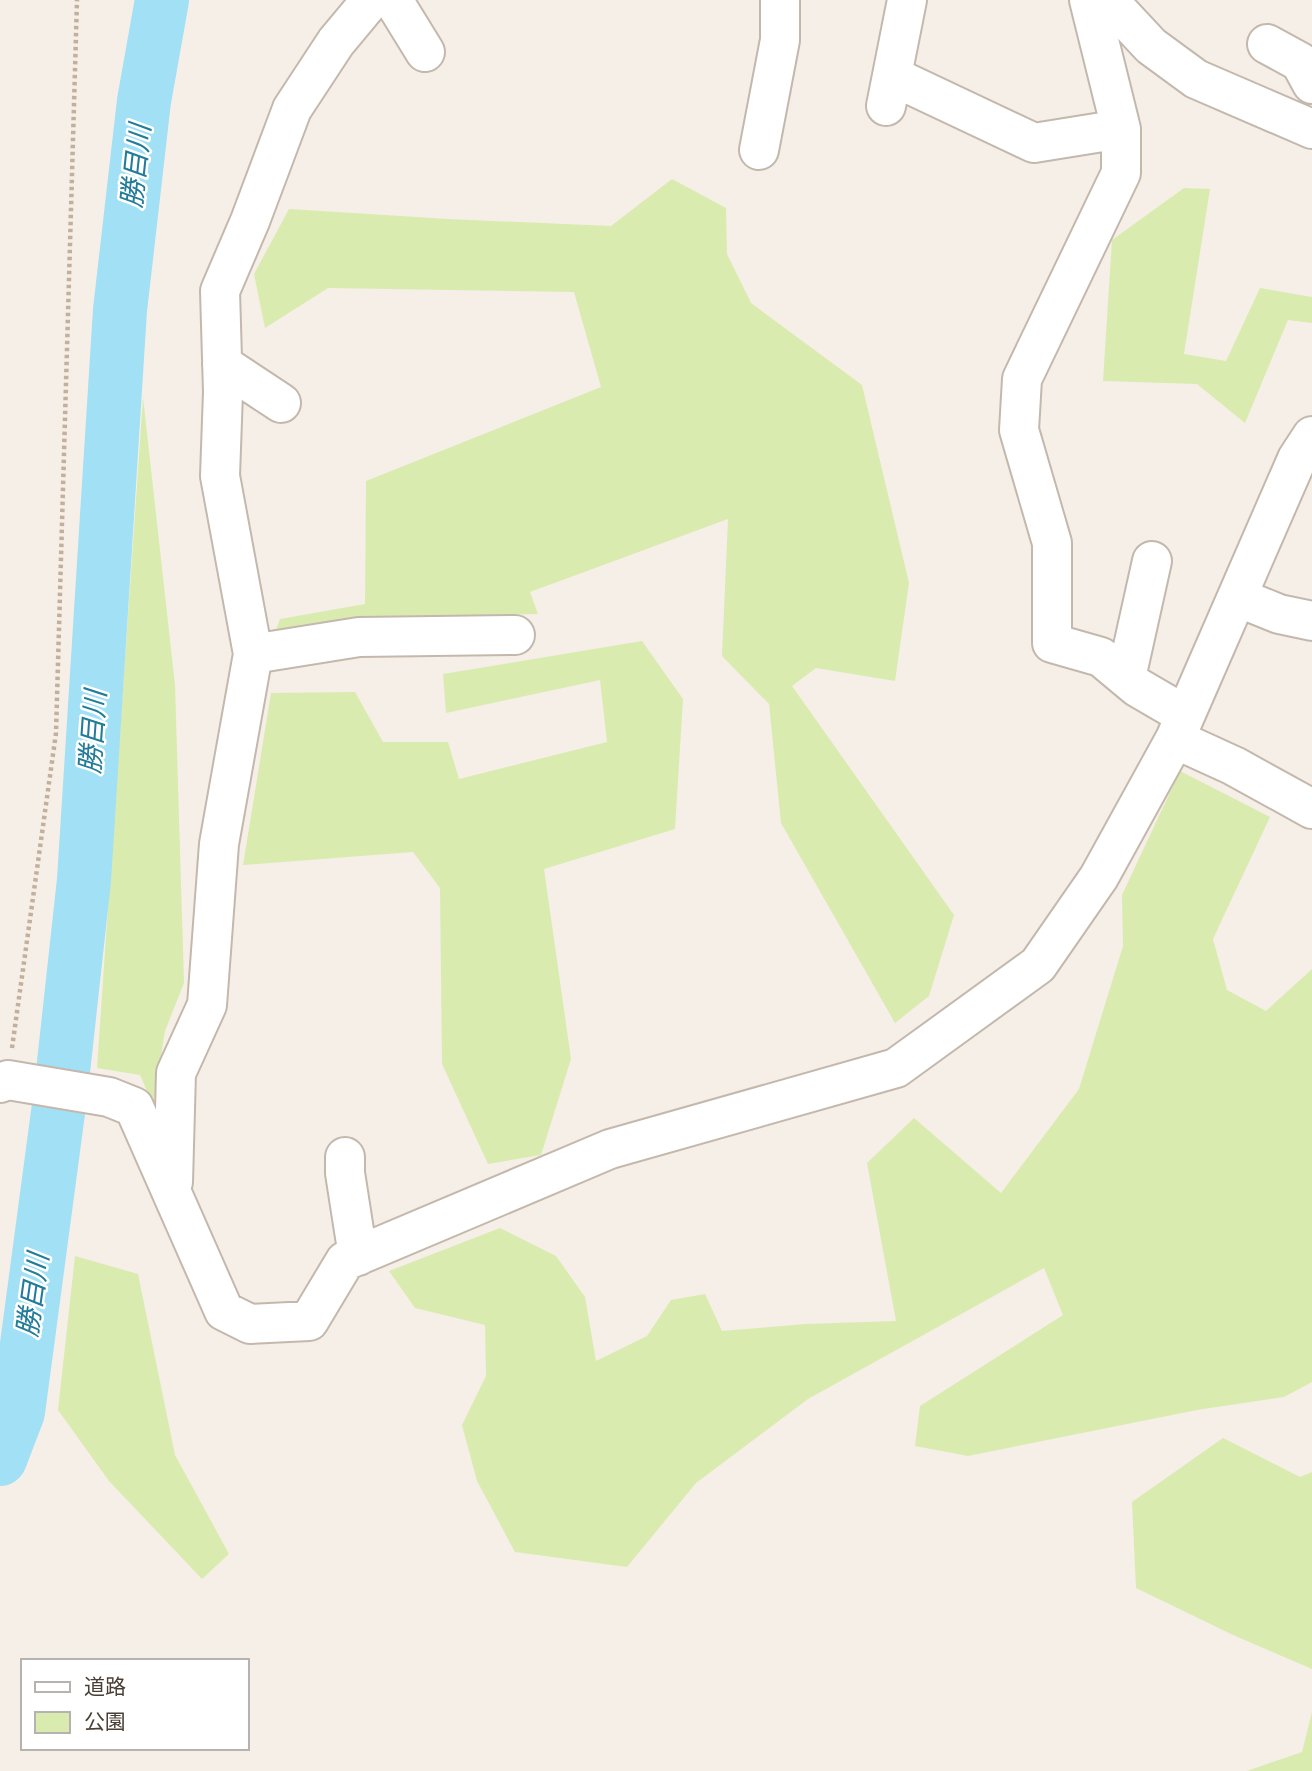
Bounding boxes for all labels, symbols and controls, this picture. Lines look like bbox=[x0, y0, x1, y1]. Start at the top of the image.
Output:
water label: 勝目川 bbox=[115, 120, 157, 210]
water label: 勝目川 bbox=[74, 686, 113, 775]
water label: 勝目川 bbox=[11, 1248, 56, 1339]
legend bbox=[21, 1659, 248, 1750]
text: 道路 bbox=[84, 1675, 126, 1699]
text: 公園 bbox=[84, 1710, 126, 1734]

